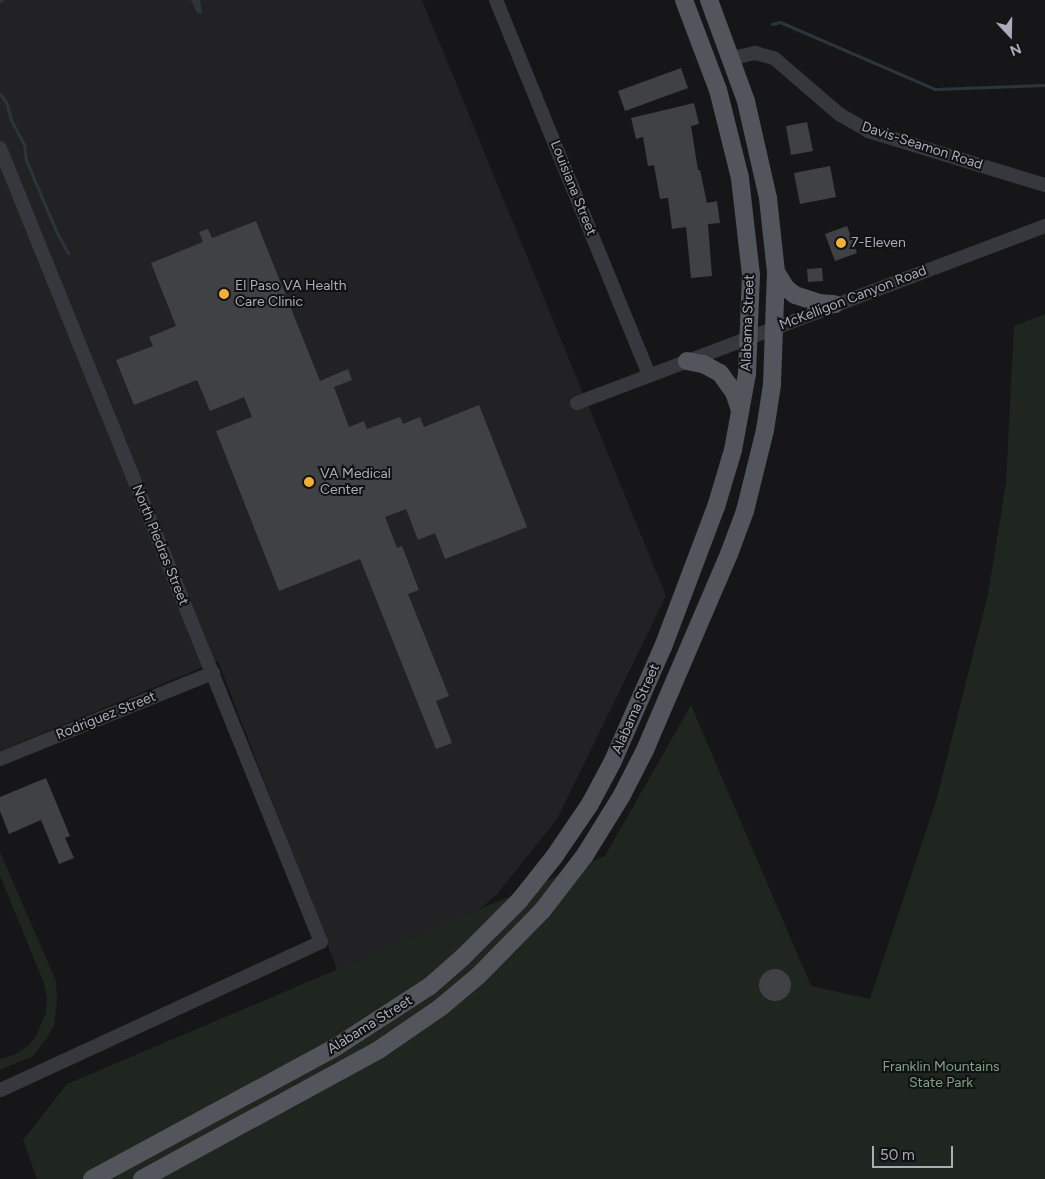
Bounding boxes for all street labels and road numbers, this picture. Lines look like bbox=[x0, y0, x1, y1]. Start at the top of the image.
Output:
street label: Davis-Seamon Road bbox=[859, 118, 985, 174]
street label: Louisiana Street bbox=[546, 138, 600, 238]
street label: McKelligon Canyon Road bbox=[777, 262, 929, 334]
street label: Alabama Street bbox=[738, 274, 758, 372]
street label: North Piedras Street bbox=[128, 482, 192, 608]
street label: Alabama Street bbox=[609, 661, 663, 757]
street label: Rodriguez Street bbox=[54, 688, 158, 744]
street label: Alabama Street bbox=[325, 992, 415, 1058]

